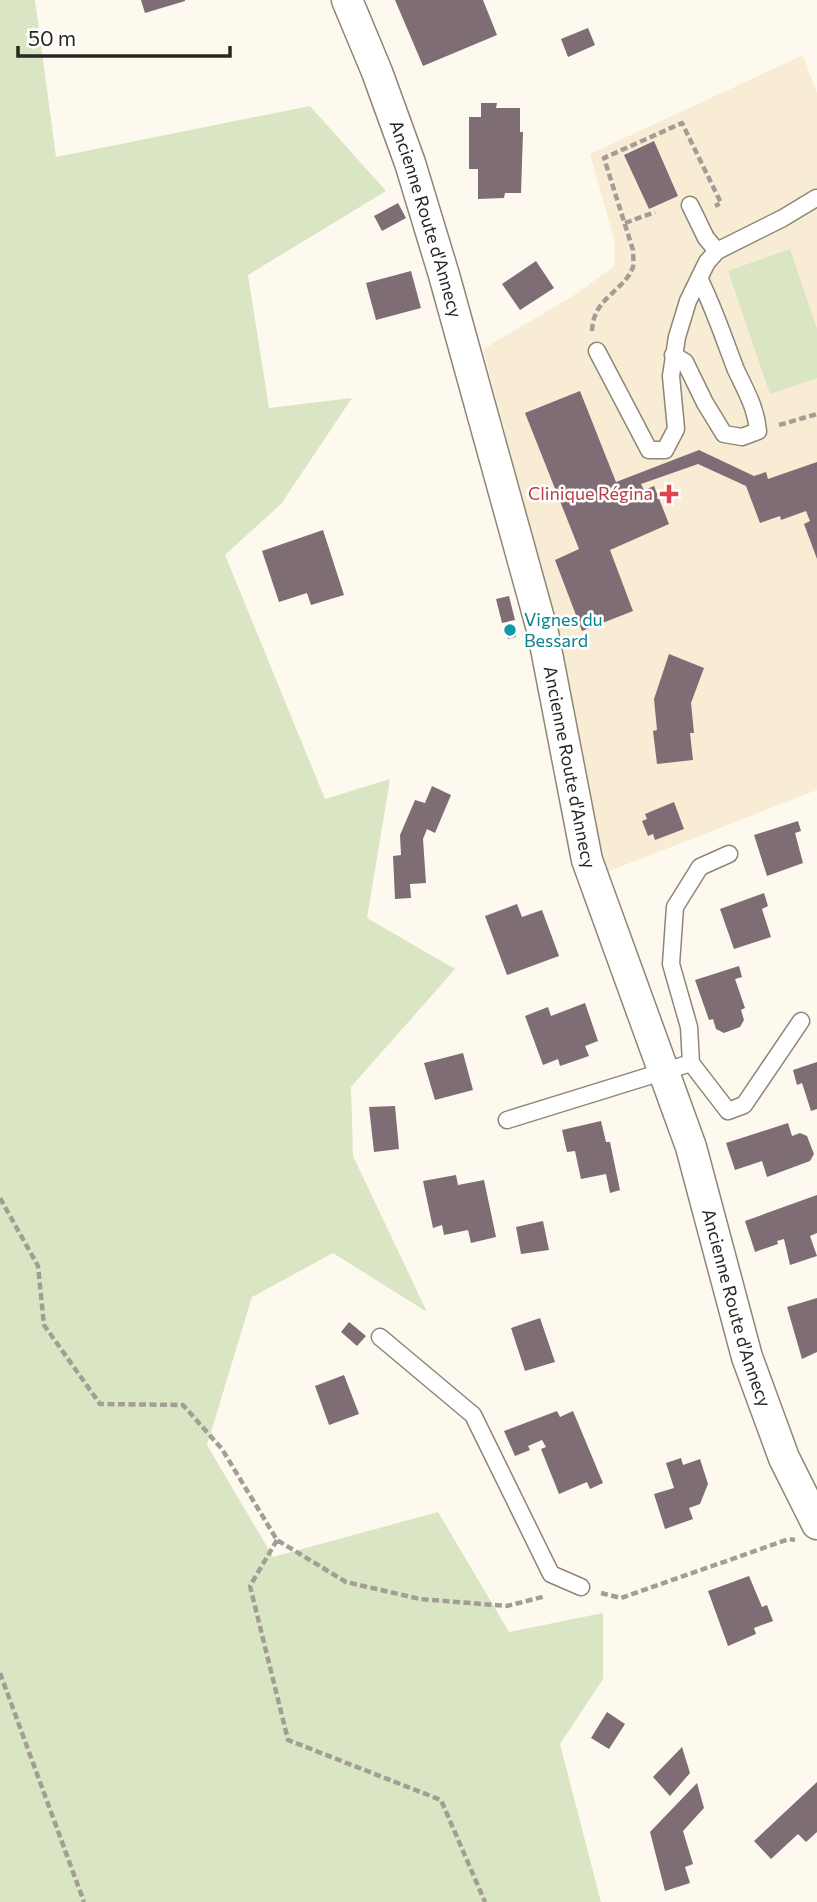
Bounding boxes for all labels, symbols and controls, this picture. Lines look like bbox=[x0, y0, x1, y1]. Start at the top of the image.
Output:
scale bar bbox=[18, 14, 229, 58]
text: 50 m bbox=[28, 25, 76, 50]
street label: Ancienne Route d'Annecy bbox=[385, 117, 467, 320]
place label: Clinique Régina bbox=[528, 482, 653, 504]
marker: Clinique Régina bbox=[659, 484, 679, 504]
place label: Vignes du Bessard bbox=[524, 608, 603, 651]
marker: Vignes du Bessard bbox=[502, 622, 518, 638]
street label: Ancienne Route d'Annecy bbox=[540, 664, 601, 871]
street label: Ancienne Route d'Annecy bbox=[698, 1206, 776, 1410]

